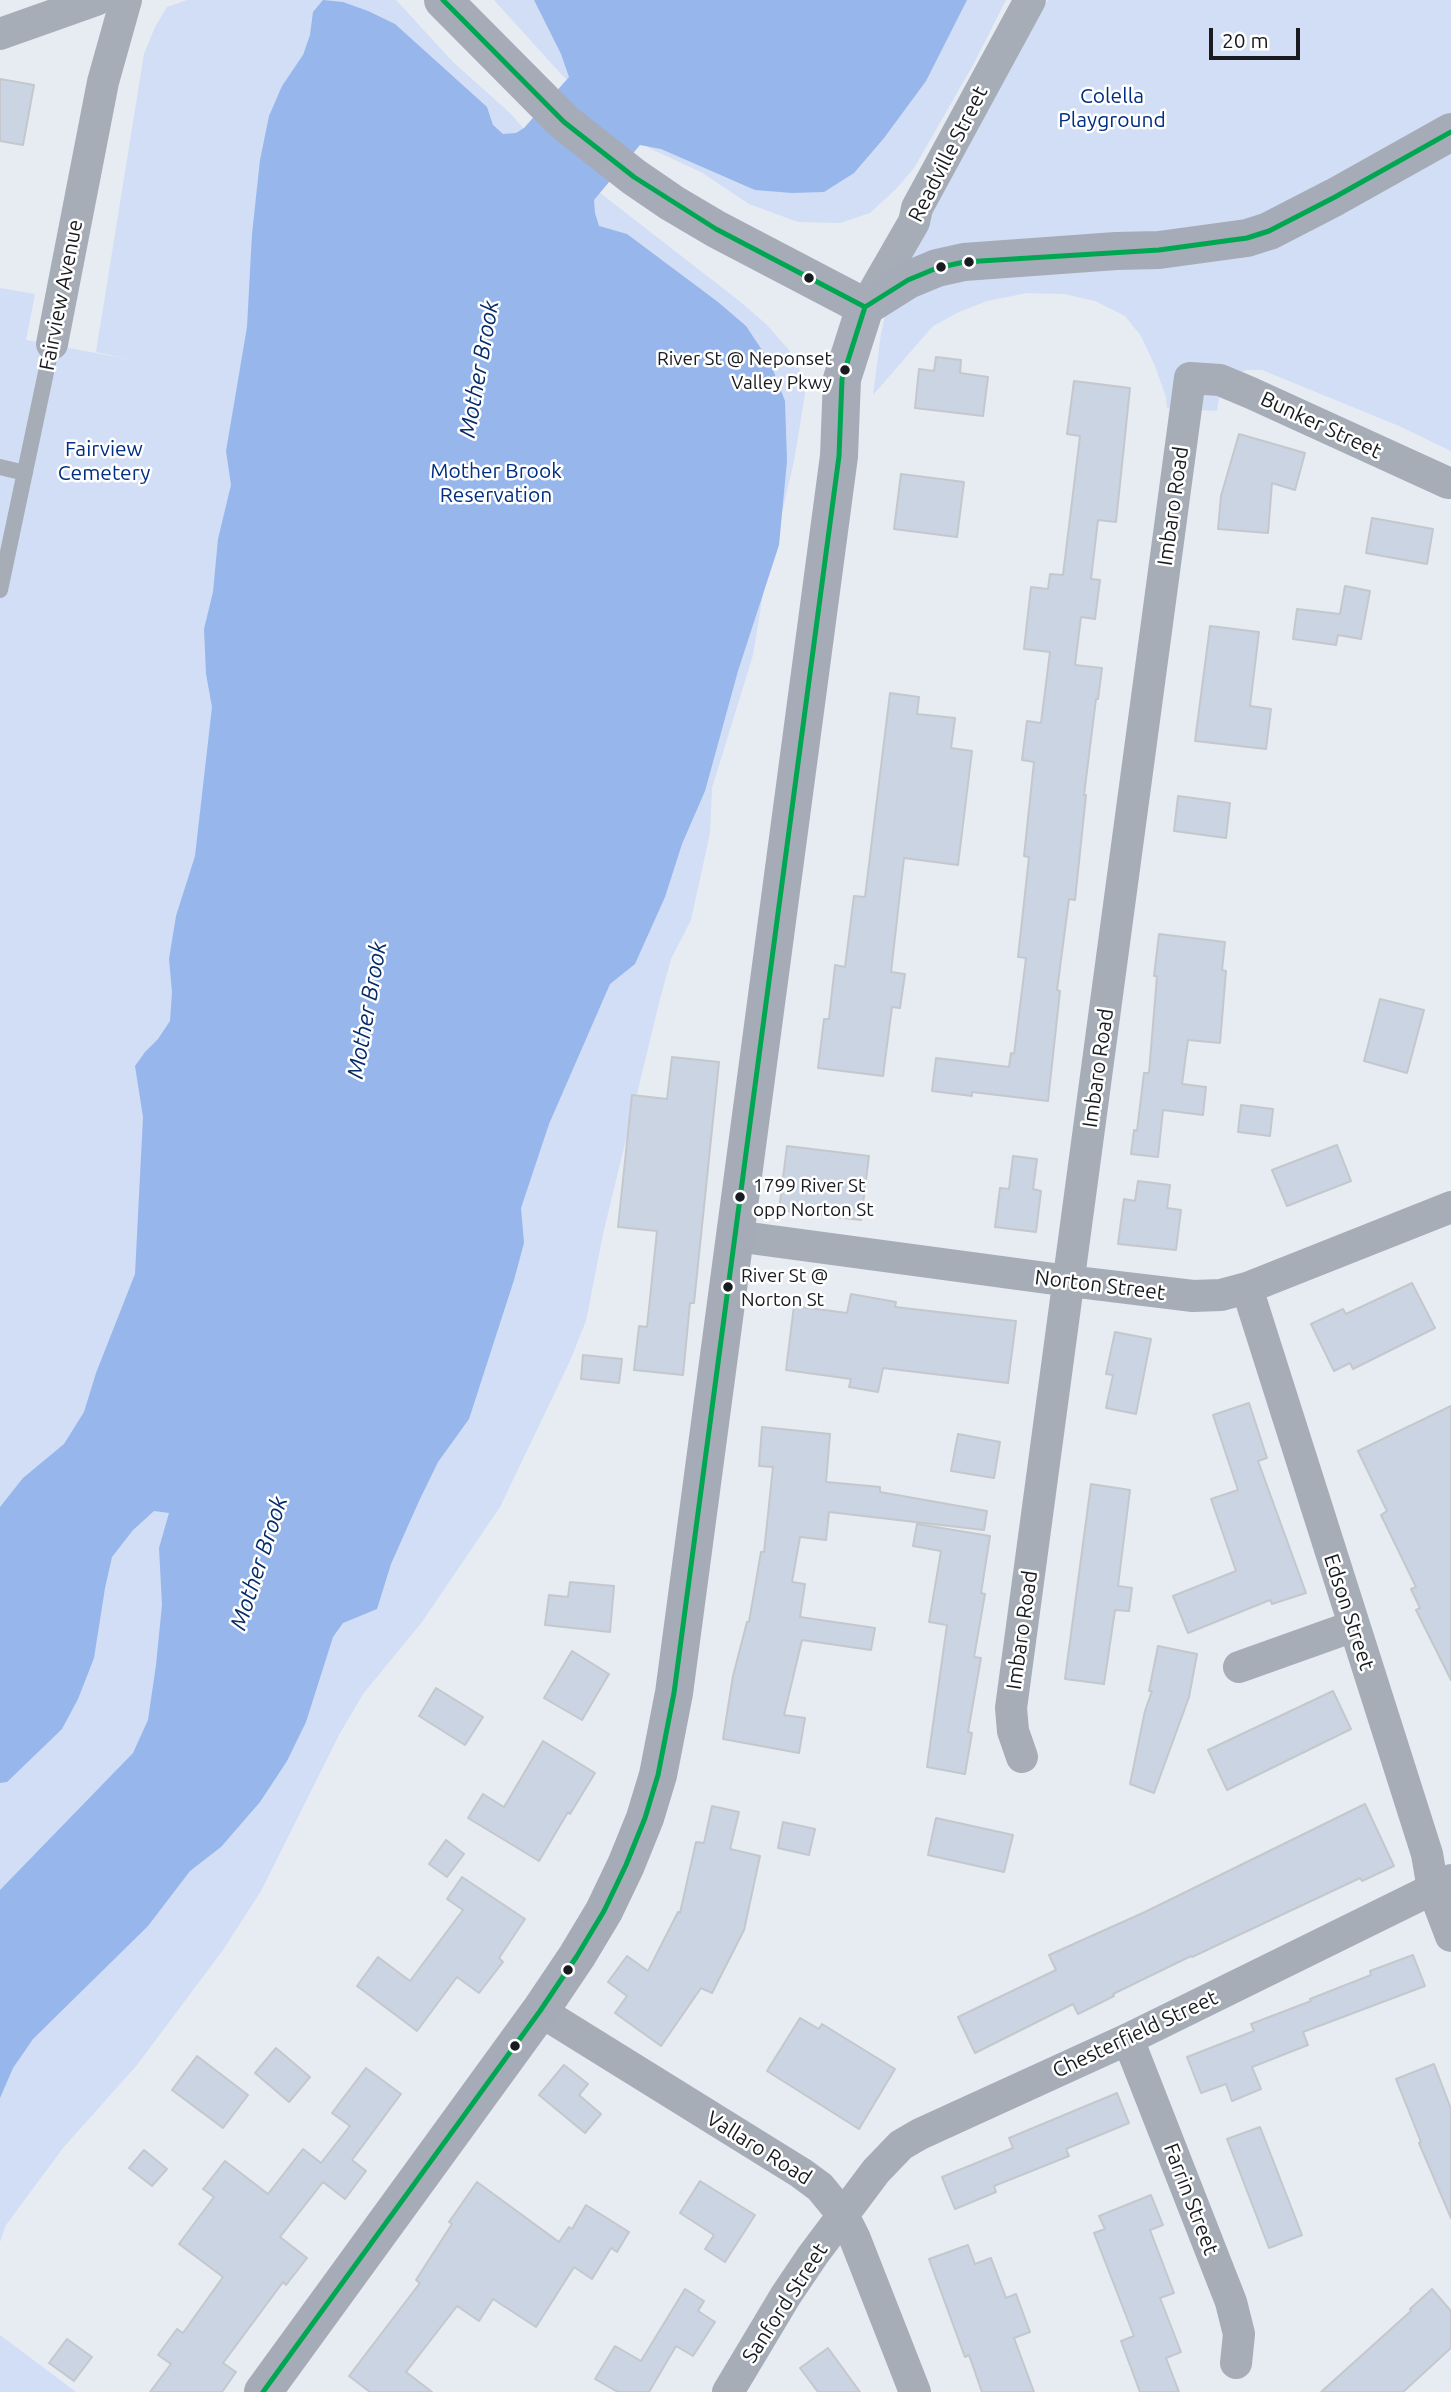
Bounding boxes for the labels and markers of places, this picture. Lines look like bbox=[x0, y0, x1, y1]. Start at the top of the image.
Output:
unlabelled marker bbox=[962, 255, 976, 269]
unlabelled marker bbox=[934, 260, 948, 274]
unlabelled marker bbox=[802, 271, 816, 285]
place label: River St @ Neponset Valley Pkwy bbox=[657, 348, 832, 392]
marker: River St @ Neponset Valley Pkwy bbox=[838, 363, 852, 377]
place label: 1799 River St opp Norton St bbox=[753, 1175, 874, 1219]
marker: 1799 River St opp Norton St bbox=[733, 1190, 747, 1204]
place label: River St @ Norton St bbox=[741, 1265, 828, 1309]
marker: River St @ Norton St bbox=[721, 1280, 735, 1294]
unlabelled marker bbox=[561, 1963, 575, 1977]
unlabelled marker bbox=[508, 2039, 522, 2053]

